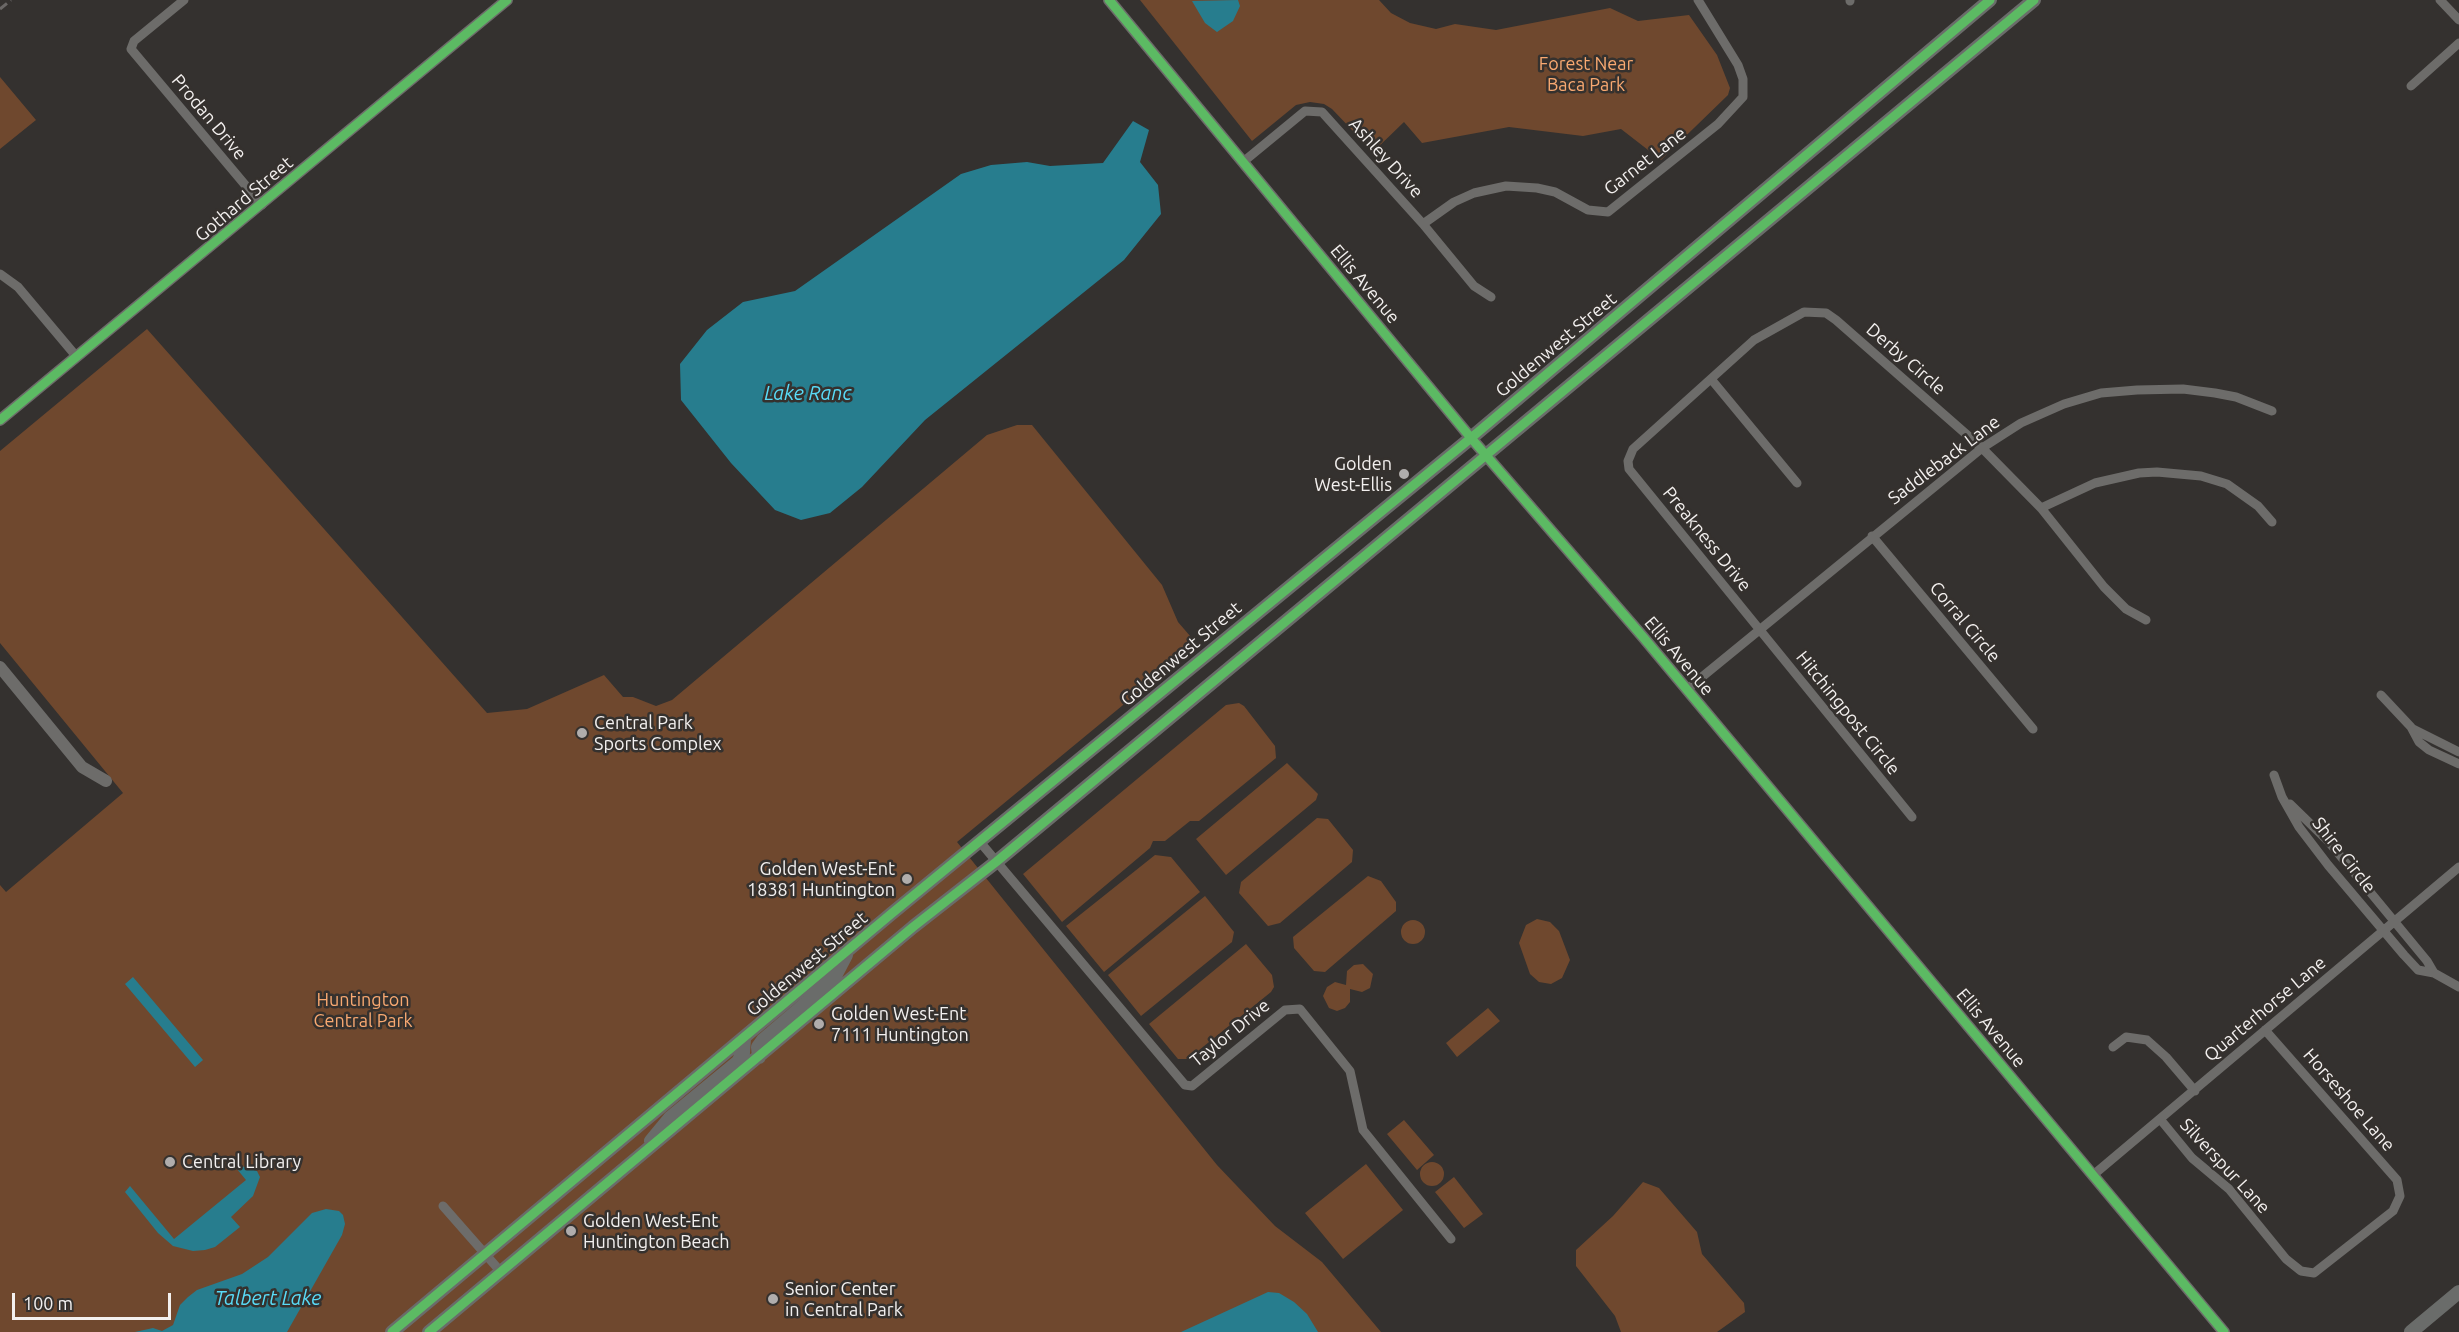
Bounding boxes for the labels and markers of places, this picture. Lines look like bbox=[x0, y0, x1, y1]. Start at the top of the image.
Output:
place label: Golden West-Ellis bbox=[1314, 453, 1392, 496]
marker: Golden West-Ellis bbox=[1397, 467, 1411, 481]
place label: Central Park Sports Complex bbox=[594, 712, 722, 754]
marker: Central Park Sports Complex bbox=[575, 726, 589, 740]
place label: Golden West-Ent 18381 Huntington bbox=[747, 858, 895, 900]
marker: Golden West-Ent 18381 Huntington bbox=[900, 872, 914, 886]
place label: Golden West-Ent 7111 Huntington bbox=[831, 1003, 969, 1046]
marker: Golden West-Ent 7111 Huntington bbox=[812, 1017, 826, 1031]
place label: Central Library bbox=[182, 1151, 301, 1173]
marker: Central Library bbox=[163, 1155, 177, 1169]
place label: Golden West-Ent Huntington Beach bbox=[583, 1210, 729, 1252]
marker: Golden West-Ent Huntington Beach bbox=[564, 1224, 578, 1238]
place label: Senior Center in Central Park bbox=[785, 1278, 903, 1320]
marker: Senior Center in Central Park bbox=[766, 1292, 780, 1306]

